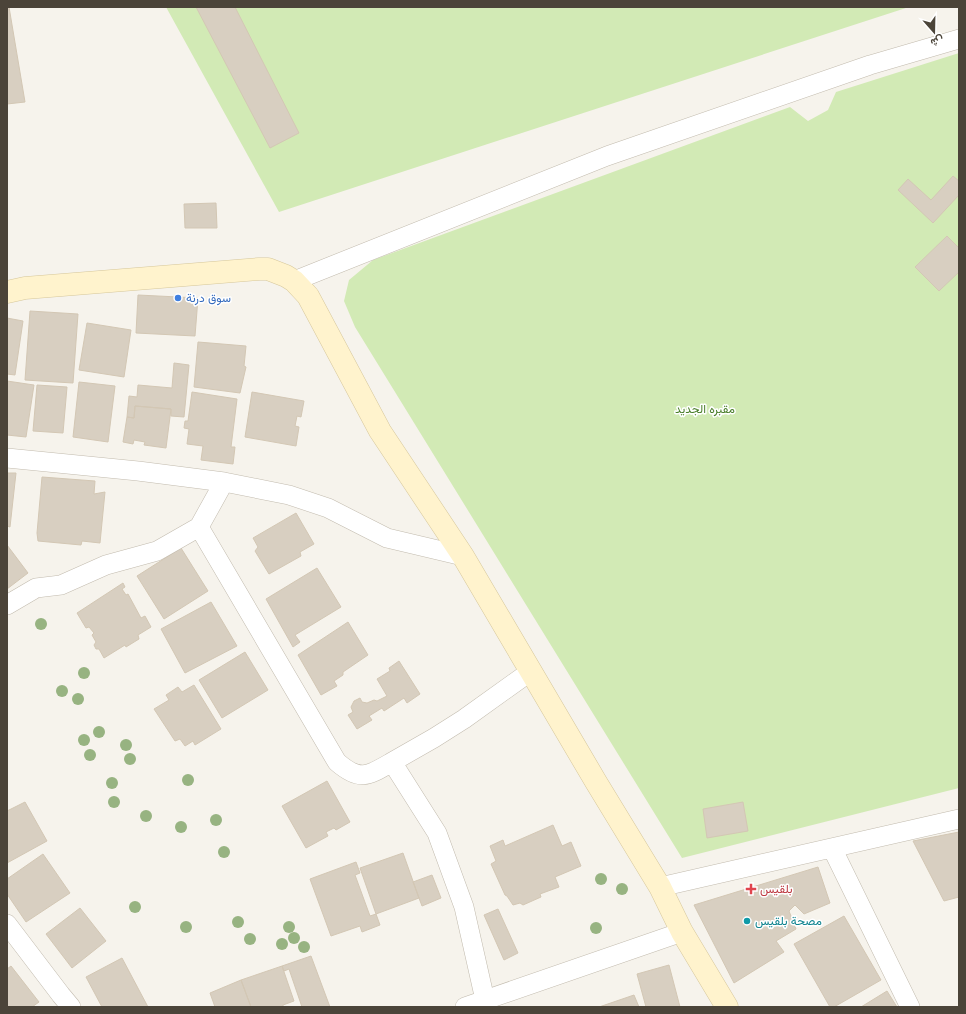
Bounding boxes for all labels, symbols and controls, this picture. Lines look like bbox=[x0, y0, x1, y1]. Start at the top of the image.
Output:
north arrow bbox=[914, 12, 954, 52]
text: ش bbox=[929, 33, 946, 50]
place label: سوق درنة bbox=[186, 290, 231, 306]
marker: سوق درنة bbox=[173, 293, 183, 303]
park label: مقبره الجديد bbox=[675, 401, 735, 417]
place label: بلقيس bbox=[760, 881, 793, 897]
marker: بلقيس bbox=[745, 883, 757, 895]
place label: مصحة بلقيس bbox=[755, 913, 822, 929]
marker: مصحة بلقيس bbox=[742, 916, 752, 926]

